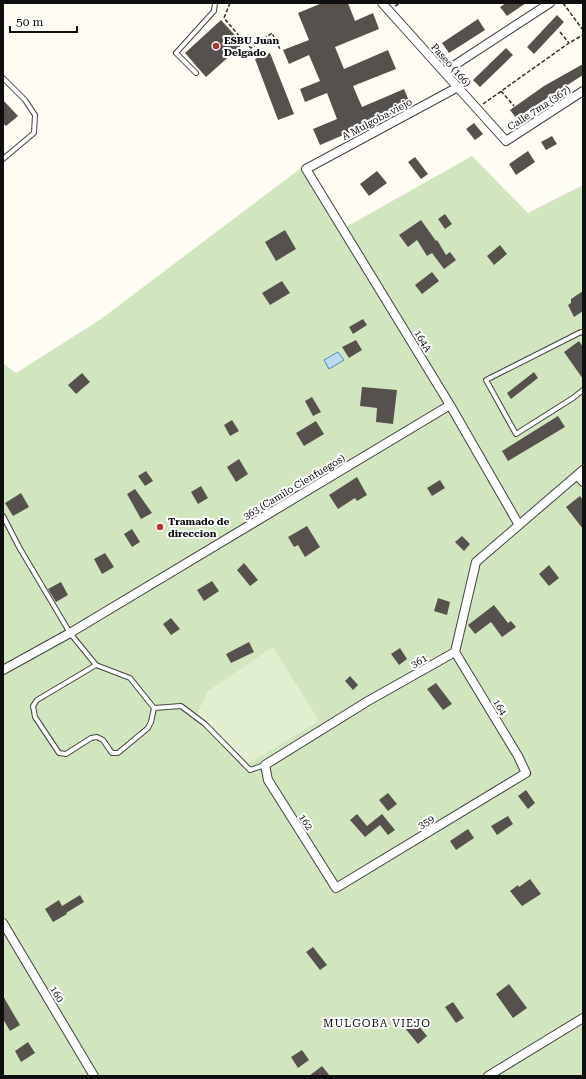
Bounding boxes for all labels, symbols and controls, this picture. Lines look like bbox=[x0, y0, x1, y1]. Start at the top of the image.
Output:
scale bar bbox=[10, 8, 77, 34]
text: 50 m bbox=[16, 15, 43, 29]
place label: ESBU Juan Delgado bbox=[224, 35, 279, 58]
marker: ESBU Juan Delgado bbox=[211, 41, 221, 51]
street label: Paseo (166) bbox=[429, 41, 473, 89]
street label: Calle 7ma (367) bbox=[505, 84, 573, 132]
street label: A Mulgoba viejo bbox=[340, 96, 414, 142]
street label: 164A bbox=[412, 328, 434, 354]
street label: 363 (Camilo Cienfuegos) bbox=[241, 452, 347, 522]
place label: Tramado de direccion bbox=[168, 516, 229, 539]
marker: Tramado de direccion bbox=[155, 522, 165, 532]
street label: 361 bbox=[409, 652, 429, 670]
street label: 164 bbox=[491, 697, 509, 717]
street label: 162 bbox=[297, 812, 315, 832]
street label: 359 bbox=[416, 813, 436, 831]
street label: 160 bbox=[48, 984, 66, 1004]
district label: MULGOBA VIEJO bbox=[323, 1017, 431, 1030]

